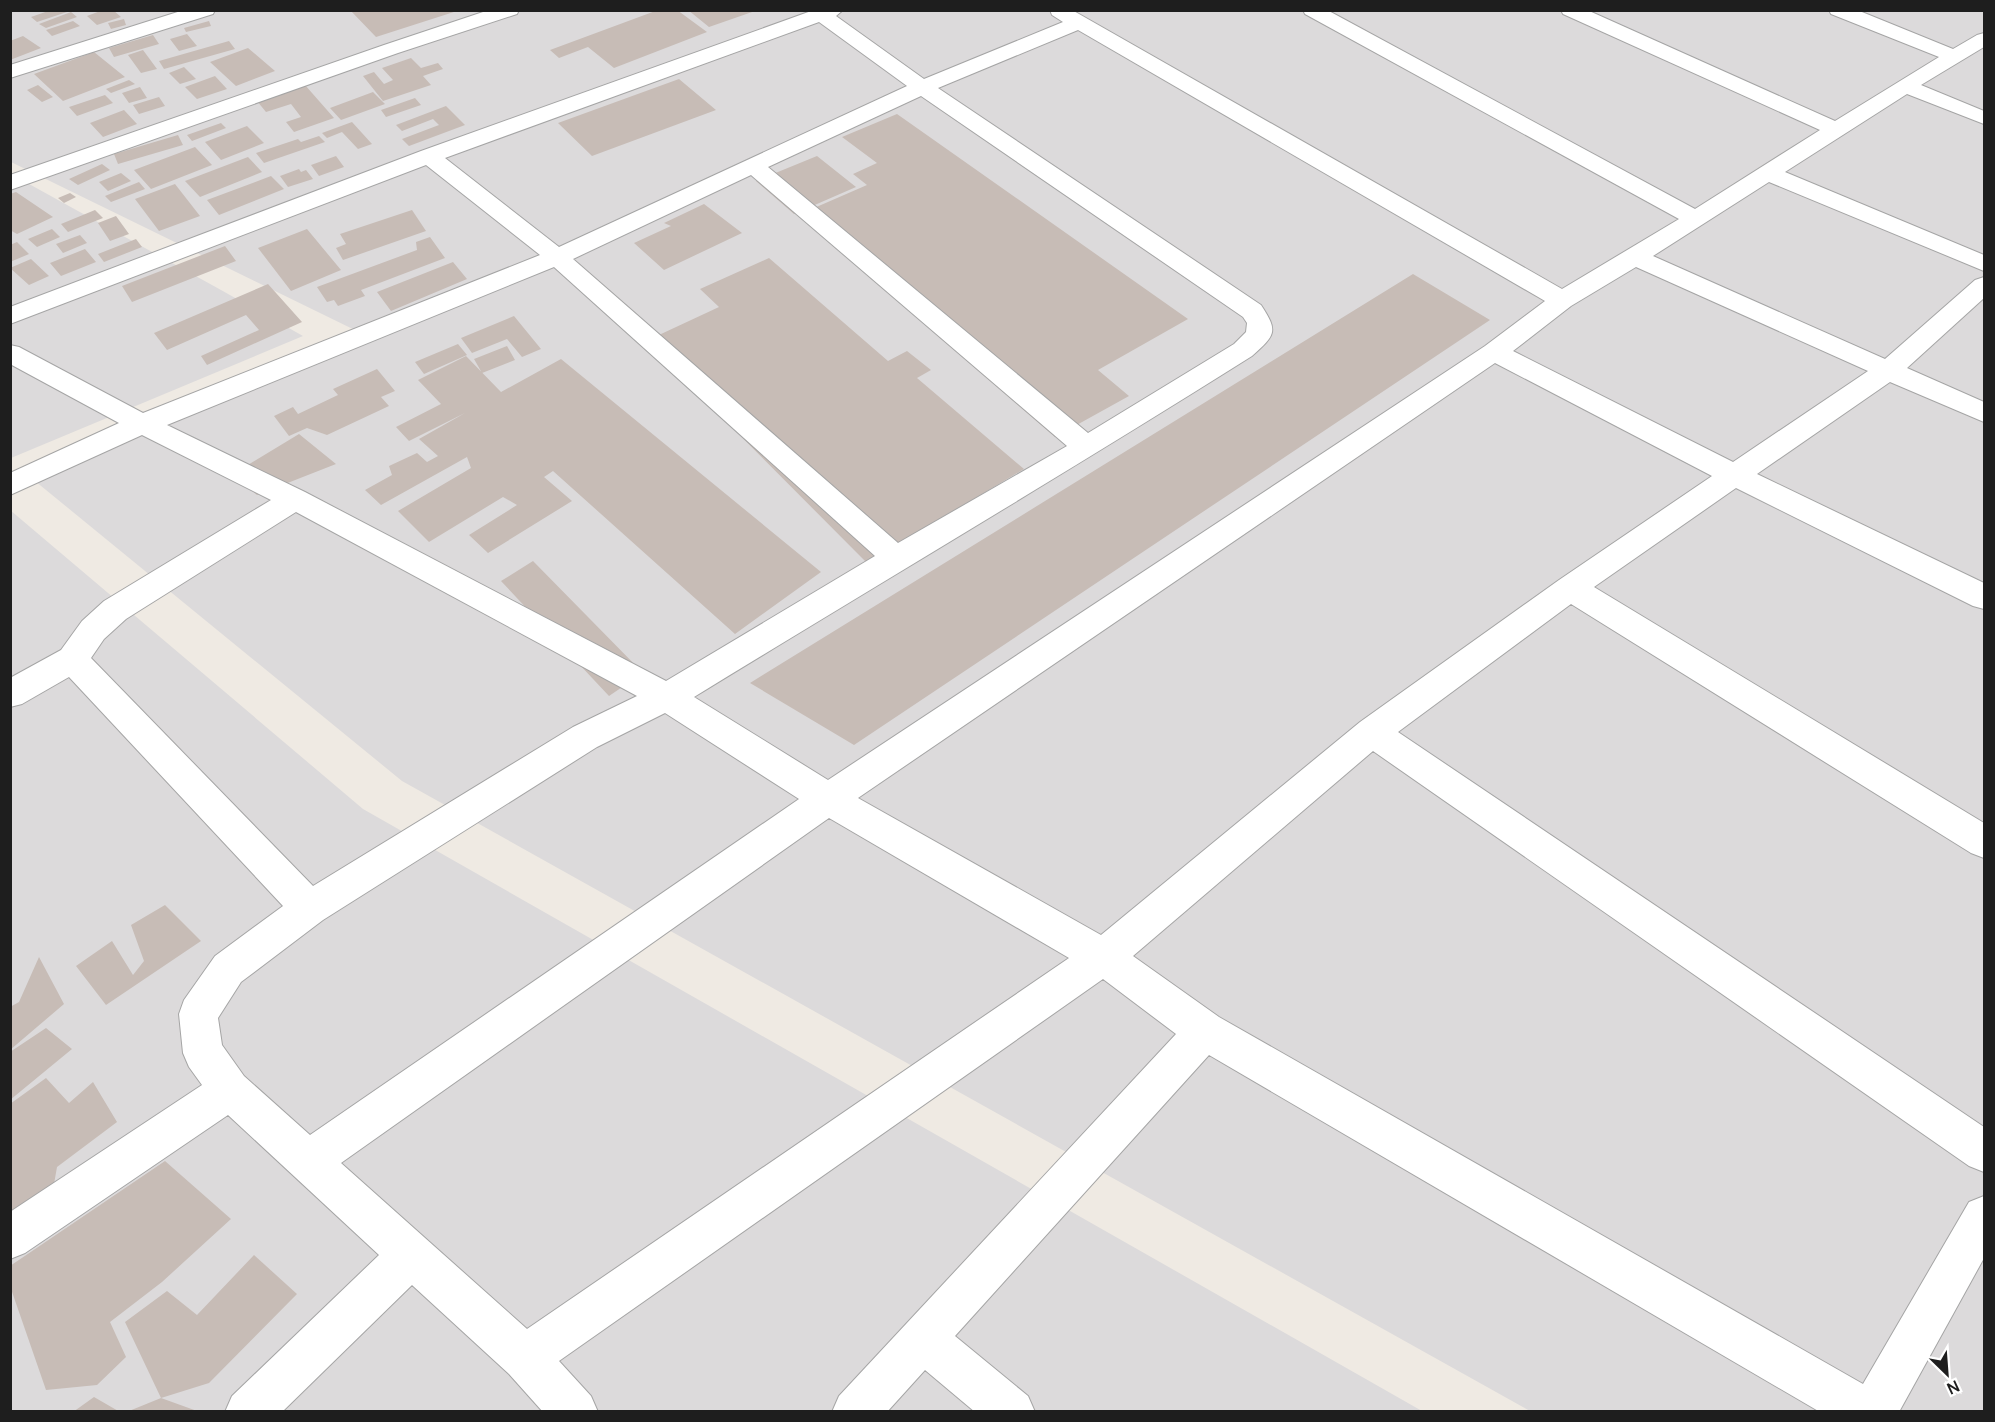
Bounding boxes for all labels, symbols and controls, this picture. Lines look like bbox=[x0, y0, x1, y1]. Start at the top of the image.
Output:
north arrow bbox=[1917, 1344, 1977, 1404]
text: N bbox=[1943, 1375, 1963, 1400]

